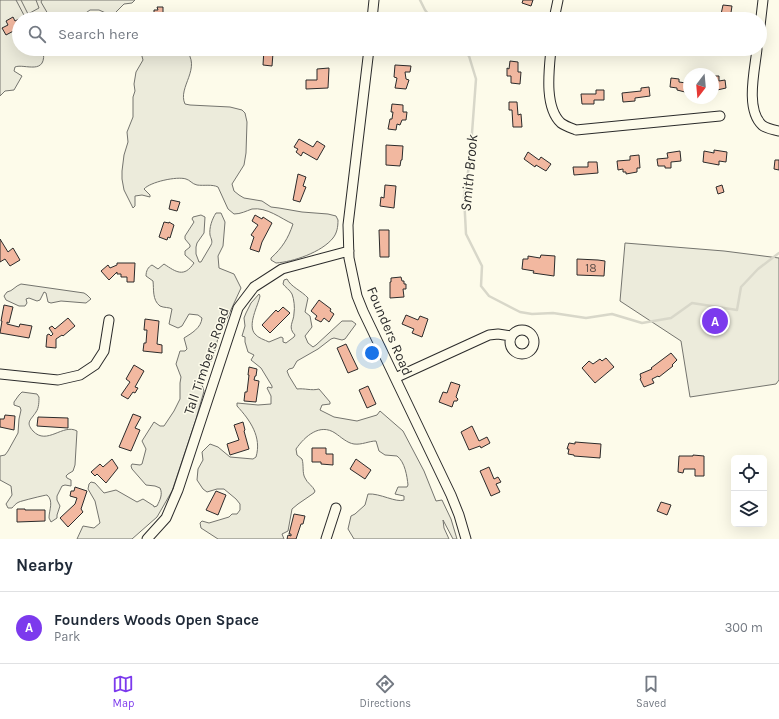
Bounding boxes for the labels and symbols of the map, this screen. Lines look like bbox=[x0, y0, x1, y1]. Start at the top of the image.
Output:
north arrow bbox=[683, 68, 719, 104]
water label: Smith Brook bbox=[457, 133, 481, 212]
house number: 18 bbox=[585, 261, 597, 275]
street label: Founders Road bbox=[363, 284, 416, 378]
street label: Tall Timbers Road bbox=[180, 305, 233, 417]
pin: A bbox=[702, 306, 728, 336]
your location bbox=[362, 343, 382, 363]

